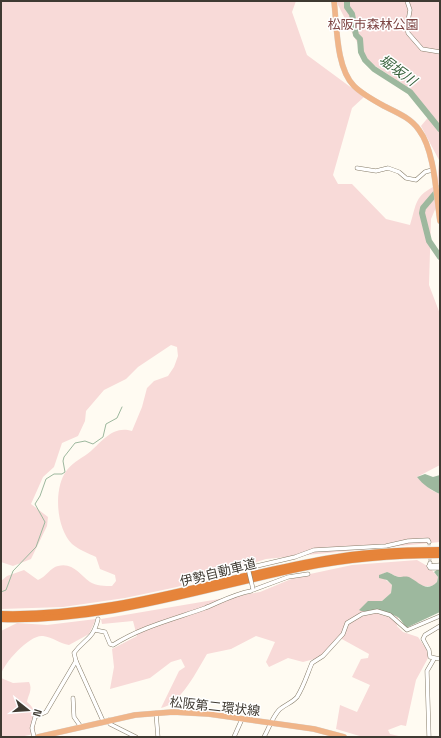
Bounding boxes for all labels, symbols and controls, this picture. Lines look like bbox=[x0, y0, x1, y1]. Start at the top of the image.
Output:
park label: 松阪市森林公園 bbox=[327, 16, 419, 33]
water label: 堀坂川 bbox=[376, 50, 422, 91]
street label: 伊勢自動車道 bbox=[178, 555, 258, 590]
north arrow bbox=[8, 690, 48, 730]
street label: 松阪第二環状線 bbox=[169, 693, 261, 720]
text: N bbox=[30, 707, 45, 718]

